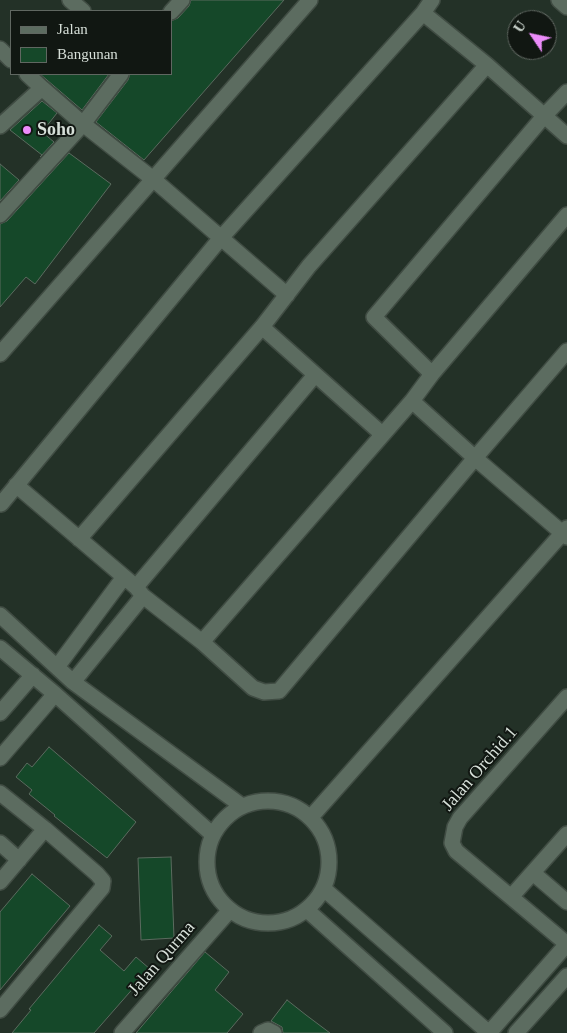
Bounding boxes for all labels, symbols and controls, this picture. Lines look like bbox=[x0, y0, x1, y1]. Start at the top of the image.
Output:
legend bbox=[10, 10, 172, 75]
north arrow bbox=[507, 10, 557, 60]
text: U bbox=[511, 19, 529, 35]
text: Jalan bbox=[57, 21, 88, 37]
text: Bangunan bbox=[57, 46, 118, 62]
place label: Soho bbox=[37, 119, 75, 141]
marker: Soho bbox=[21, 124, 33, 136]
street label: Jalan Orchid.1 bbox=[437, 722, 523, 816]
street label: Jalan Qurma bbox=[124, 917, 200, 1001]

